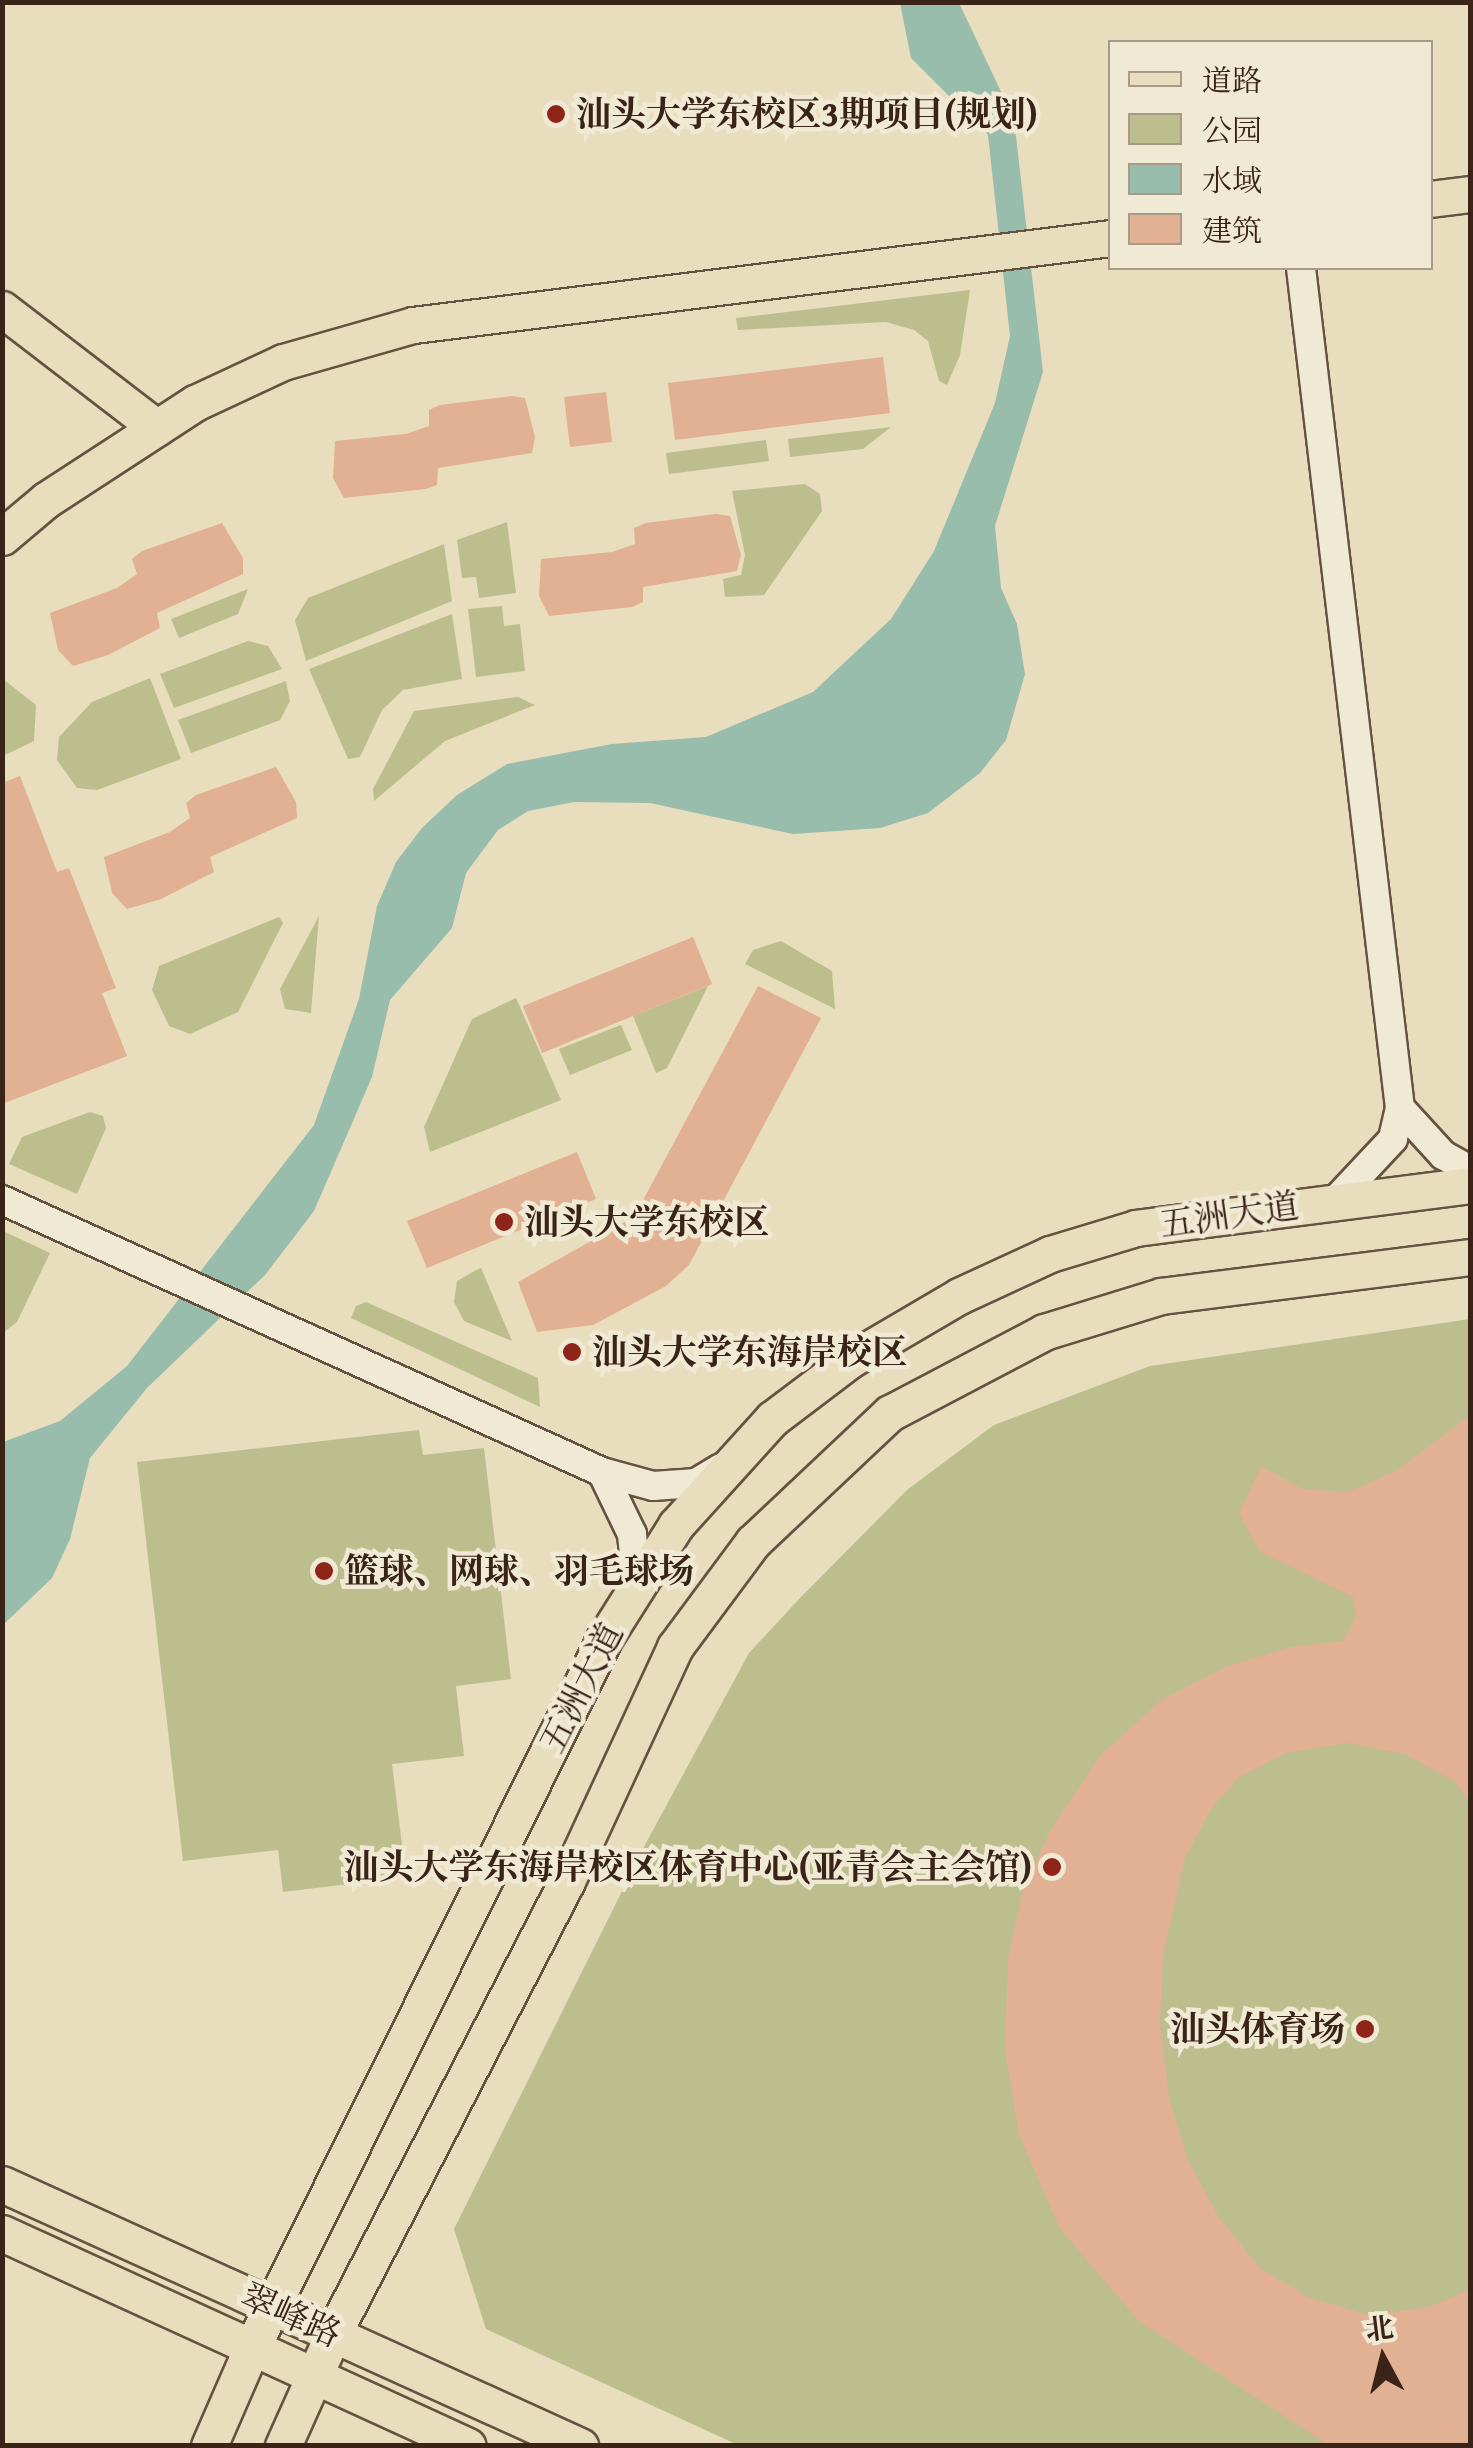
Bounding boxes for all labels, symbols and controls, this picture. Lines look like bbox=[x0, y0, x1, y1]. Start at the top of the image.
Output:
legend bbox=[1108, 40, 1433, 270]
text: 道路 bbox=[1202, 58, 1262, 102]
place label: 汕头大学东校区3期项目(规划) bbox=[576, 93, 1038, 135]
marker: 汕头大学东校区3期项目(规划) bbox=[545, 103, 567, 125]
text: 公园 bbox=[1202, 108, 1262, 152]
text: 水域 bbox=[1202, 158, 1262, 202]
text: 建筑 bbox=[1202, 208, 1262, 252]
street label: 五洲大道 bbox=[1157, 1184, 1301, 1246]
place label: 汕头大学东校区 bbox=[524, 1201, 769, 1243]
marker: 汕头大学东校区 bbox=[493, 1211, 515, 1233]
place label: 汕头大学东海岸校区 bbox=[592, 1331, 907, 1373]
marker: 汕头大学东海岸校区 bbox=[561, 1341, 583, 1363]
place label: 篮球、网球、羽毛球场 bbox=[344, 1550, 694, 1592]
marker: 篮球、网球、羽毛球场 bbox=[313, 1560, 335, 1582]
street label: 五洲大道 bbox=[531, 1616, 631, 1760]
place label: 汕头大学东海岸校区体育中心(亚青会主会馆) bbox=[343, 1846, 1032, 1888]
marker: 汕头大学东海岸校区体育中心(亚青会主会馆) bbox=[1041, 1856, 1063, 1878]
place label: 汕头体育场 bbox=[1170, 2008, 1345, 2050]
marker: 汕头体育场 bbox=[1354, 2018, 1376, 2040]
street label: 翠峰路 bbox=[234, 2274, 348, 2356]
text: 北 bbox=[1363, 2306, 1396, 2350]
north arrow bbox=[1333, 2308, 1433, 2408]

